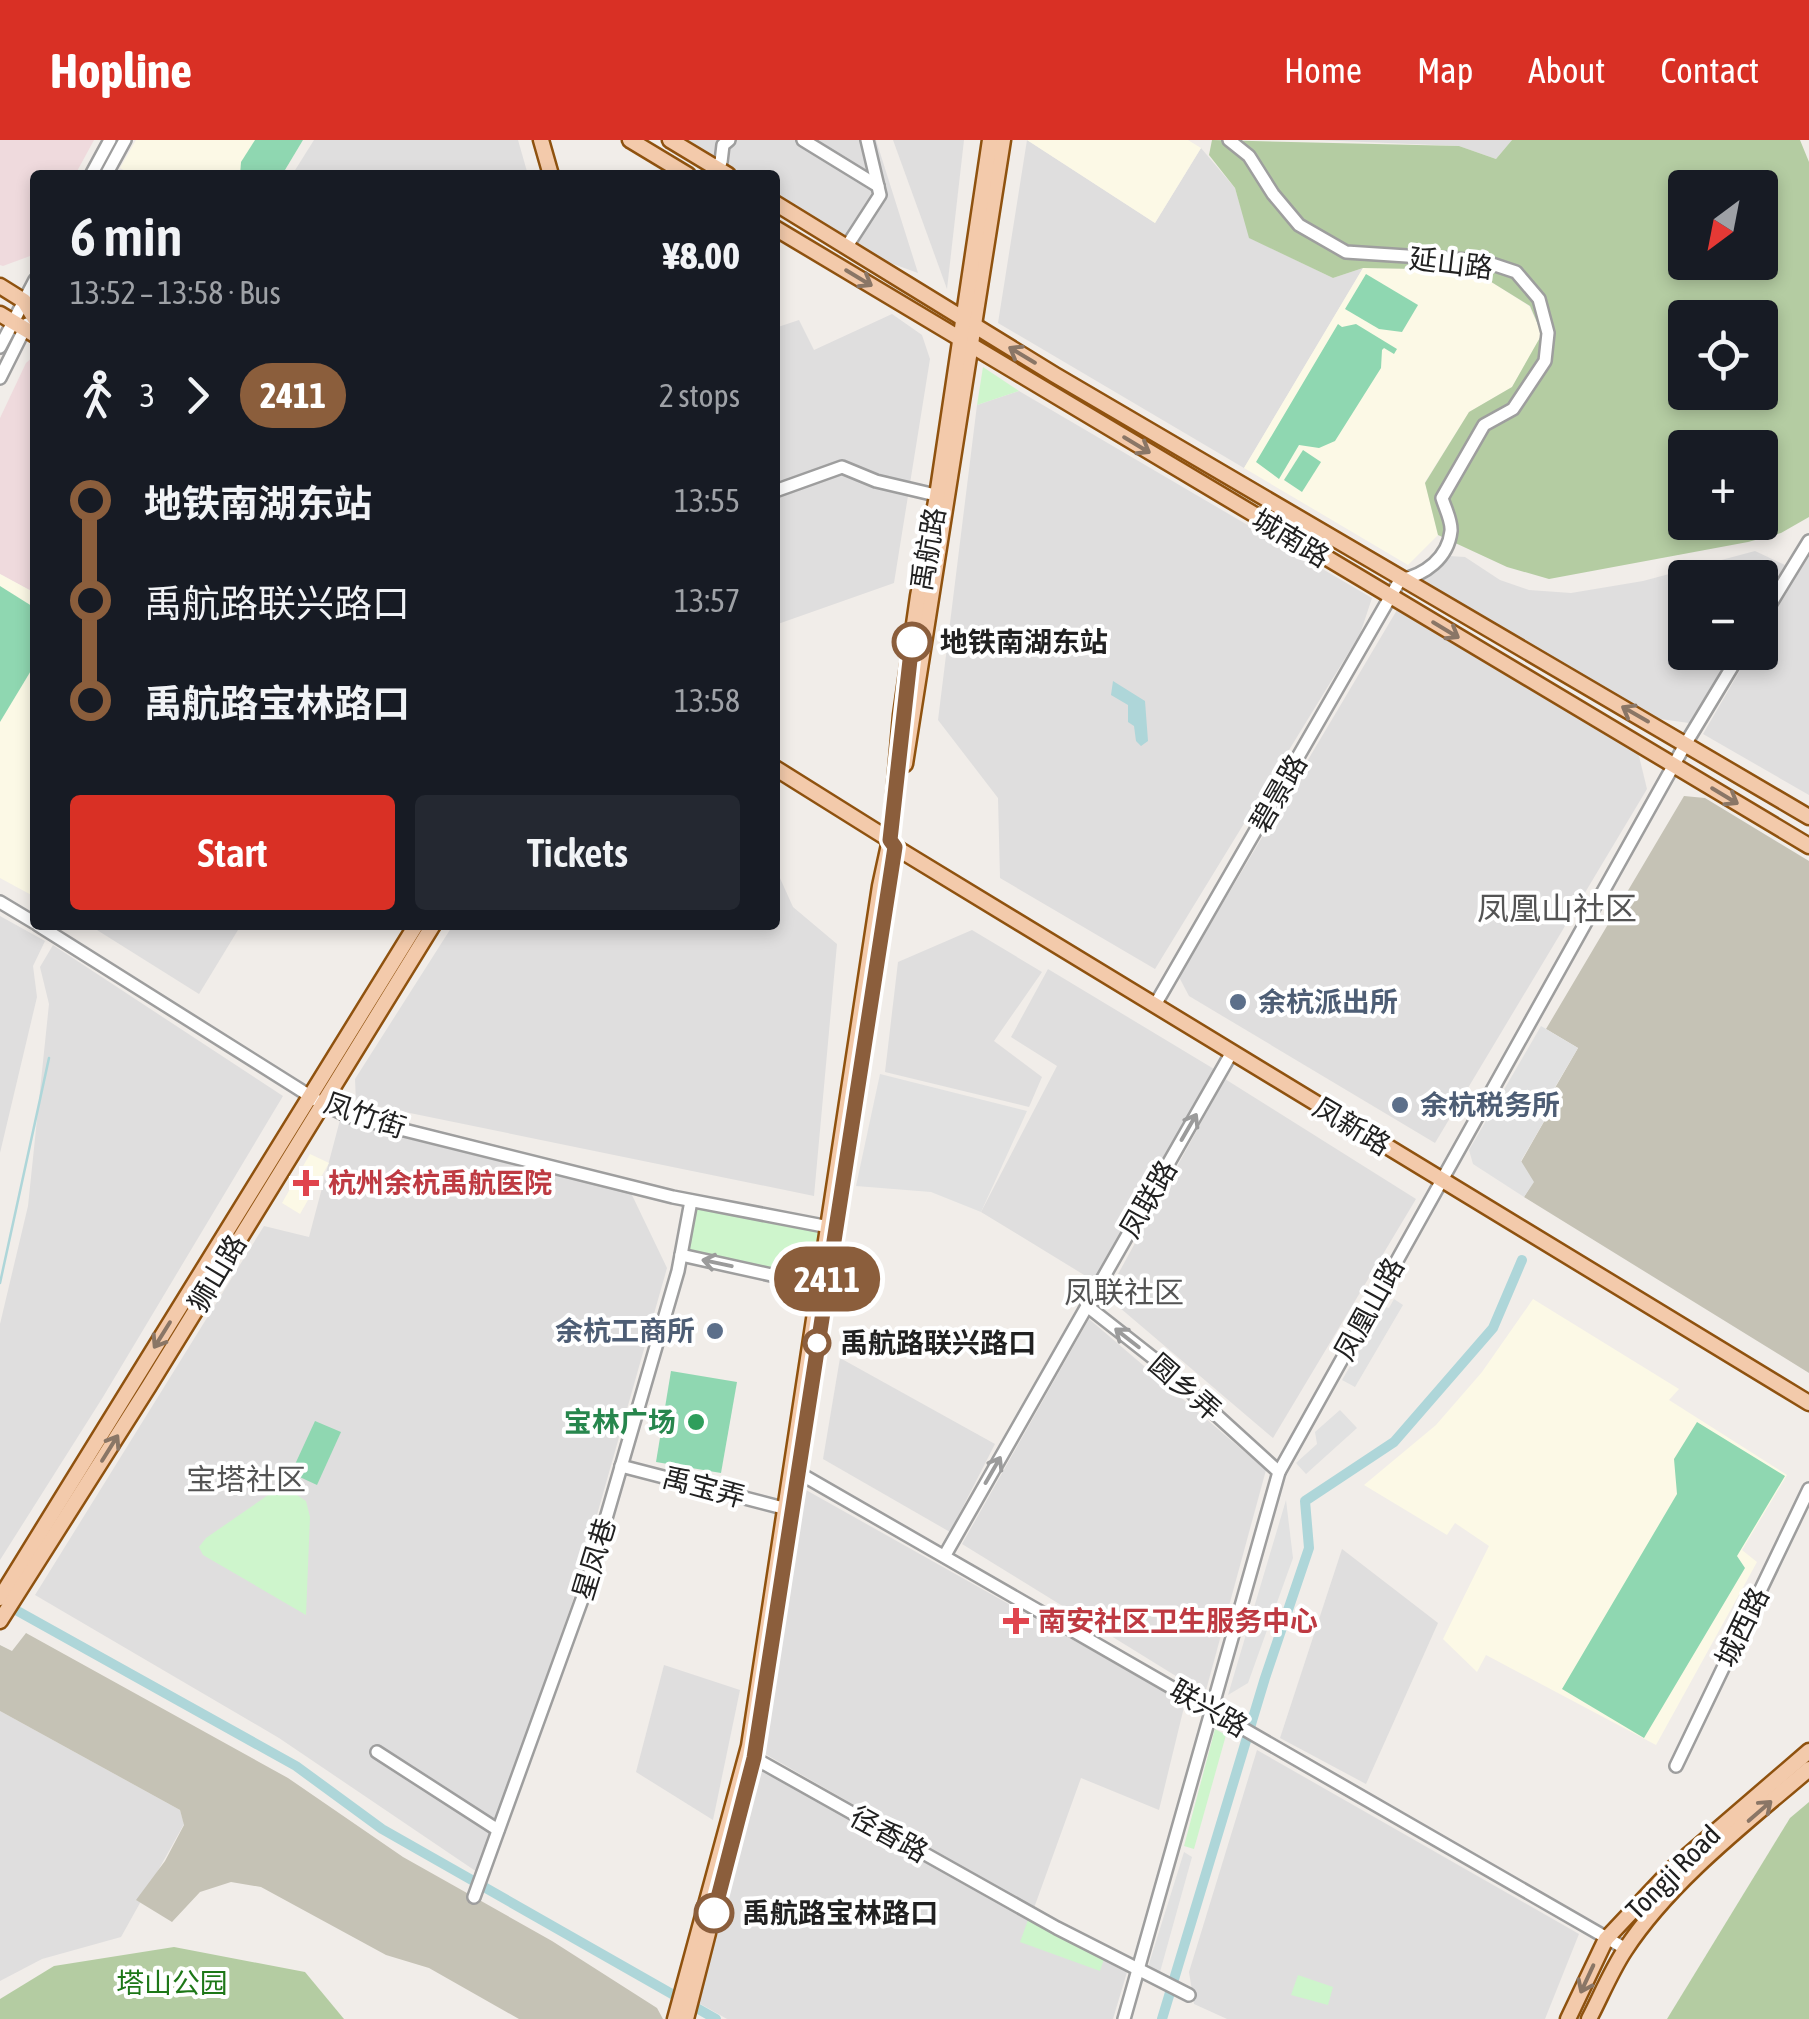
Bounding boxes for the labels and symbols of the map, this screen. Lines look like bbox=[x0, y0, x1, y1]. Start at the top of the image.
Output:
north arrow bbox=[1668, 170, 1778, 280]
street label: 延山路 bbox=[1407, 242, 1495, 284]
one-way arrow bbox=[844, 268, 873, 288]
one-way arrow bbox=[1008, 345, 1037, 365]
one-way arrow bbox=[1122, 435, 1151, 455]
street label: 城南路 bbox=[1247, 503, 1335, 573]
street label: 禹航路 bbox=[905, 505, 951, 593]
one-way arrow bbox=[1431, 620, 1460, 640]
marker: 地铁南湖东站 bbox=[893, 623, 931, 661]
place label: 地铁南湖东站 bbox=[940, 626, 1108, 658]
one-way arrow bbox=[1621, 703, 1650, 723]
street label: 碧景路 bbox=[1243, 749, 1313, 837]
one-way arrow bbox=[1710, 786, 1739, 806]
district label: 凤凰山社区 bbox=[1477, 890, 1637, 927]
place label: 余杭派出所 bbox=[1258, 986, 1398, 1018]
marker: 余杭派出所 bbox=[1227, 991, 1249, 1013]
street label: 凤竹街 bbox=[320, 1086, 410, 1144]
place label: 余杭税务所 bbox=[1420, 1089, 1560, 1121]
street label: 凤新路 bbox=[1308, 1091, 1396, 1161]
marker: 余杭税务所 bbox=[1389, 1094, 1411, 1116]
one-way arrow bbox=[1179, 1113, 1199, 1142]
street label: 凤联路 bbox=[1113, 1155, 1183, 1243]
place label: 杭州余杭禹航医院 bbox=[328, 1167, 552, 1199]
marker: 杭州余杭禹航医院 bbox=[293, 1170, 319, 1196]
street label: 狮山路 bbox=[182, 1229, 252, 1317]
line badge: 2411 bbox=[757, 1246, 897, 1312]
street label: 凤凰山路 bbox=[1328, 1252, 1410, 1366]
one-way arrow bbox=[701, 1253, 733, 1271]
district label: 凤联社区 bbox=[1064, 1275, 1184, 1309]
place label: 余杭工商所 bbox=[555, 1315, 695, 1347]
one-way arrow bbox=[151, 1320, 172, 1349]
marker: 余杭工商所 bbox=[704, 1320, 726, 1342]
place label: 禹航路联兴路口 bbox=[840, 1327, 1036, 1359]
one-way arrow bbox=[1115, 1327, 1141, 1349]
marker: 禹航路联兴路口 bbox=[804, 1330, 830, 1356]
street label: 圆乡弄 bbox=[1143, 1347, 1227, 1427]
place label: 宝林广场 bbox=[564, 1406, 676, 1438]
marker: 宝林广场 bbox=[685, 1411, 707, 1433]
one-way arrow bbox=[99, 1434, 120, 1463]
one-way arrow bbox=[983, 1456, 1003, 1485]
street label: 禹宝弄 bbox=[659, 1461, 749, 1513]
district label: 宝塔社区 bbox=[186, 1462, 306, 1496]
street label: 星凤巷 bbox=[566, 1514, 622, 1604]
street label: 城西路 bbox=[1709, 1582, 1775, 1672]
place label: 南安社区卫生服务中心 bbox=[1038, 1605, 1318, 1637]
marker: 南安社区卫生服务中心 bbox=[1003, 1608, 1029, 1634]
street label: 联兴路 bbox=[1165, 1673, 1253, 1743]
one-way arrow bbox=[1747, 1799, 1772, 1822]
street label: 径香路 bbox=[845, 1800, 933, 1868]
street label: Tongji Road bbox=[1619, 1818, 1727, 1926]
marker: 禹航路宝林路口 bbox=[695, 1894, 733, 1932]
place label: 禹航路宝林路口 bbox=[742, 1897, 938, 1929]
one-way arrow bbox=[1577, 1963, 1596, 1993]
park label: 塔山公园 bbox=[116, 1967, 228, 1999]

